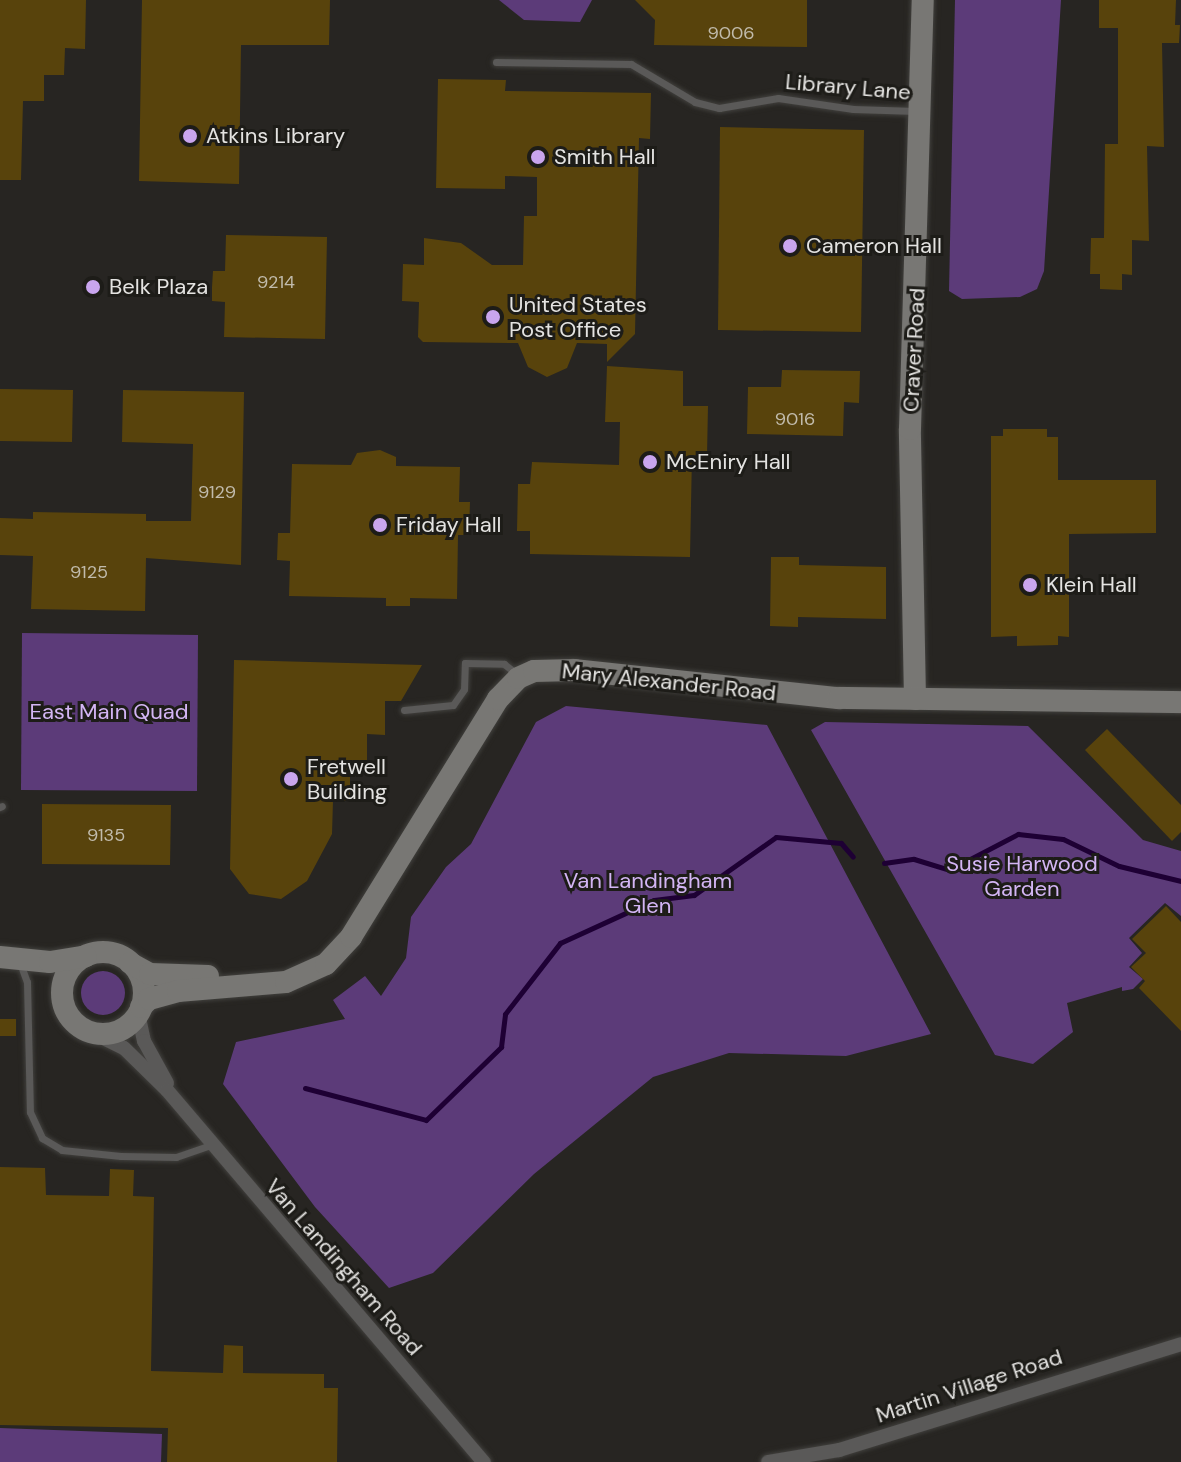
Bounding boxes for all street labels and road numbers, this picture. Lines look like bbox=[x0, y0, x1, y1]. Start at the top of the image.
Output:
street label: Library Lane bbox=[784, 68, 912, 106]
street label: Craver Road bbox=[898, 287, 930, 413]
street label: Mary Alexander Road bbox=[561, 658, 777, 706]
street label: Van Landingham Road bbox=[260, 1173, 428, 1361]
street label: Martin Village Road bbox=[873, 1343, 1065, 1429]

